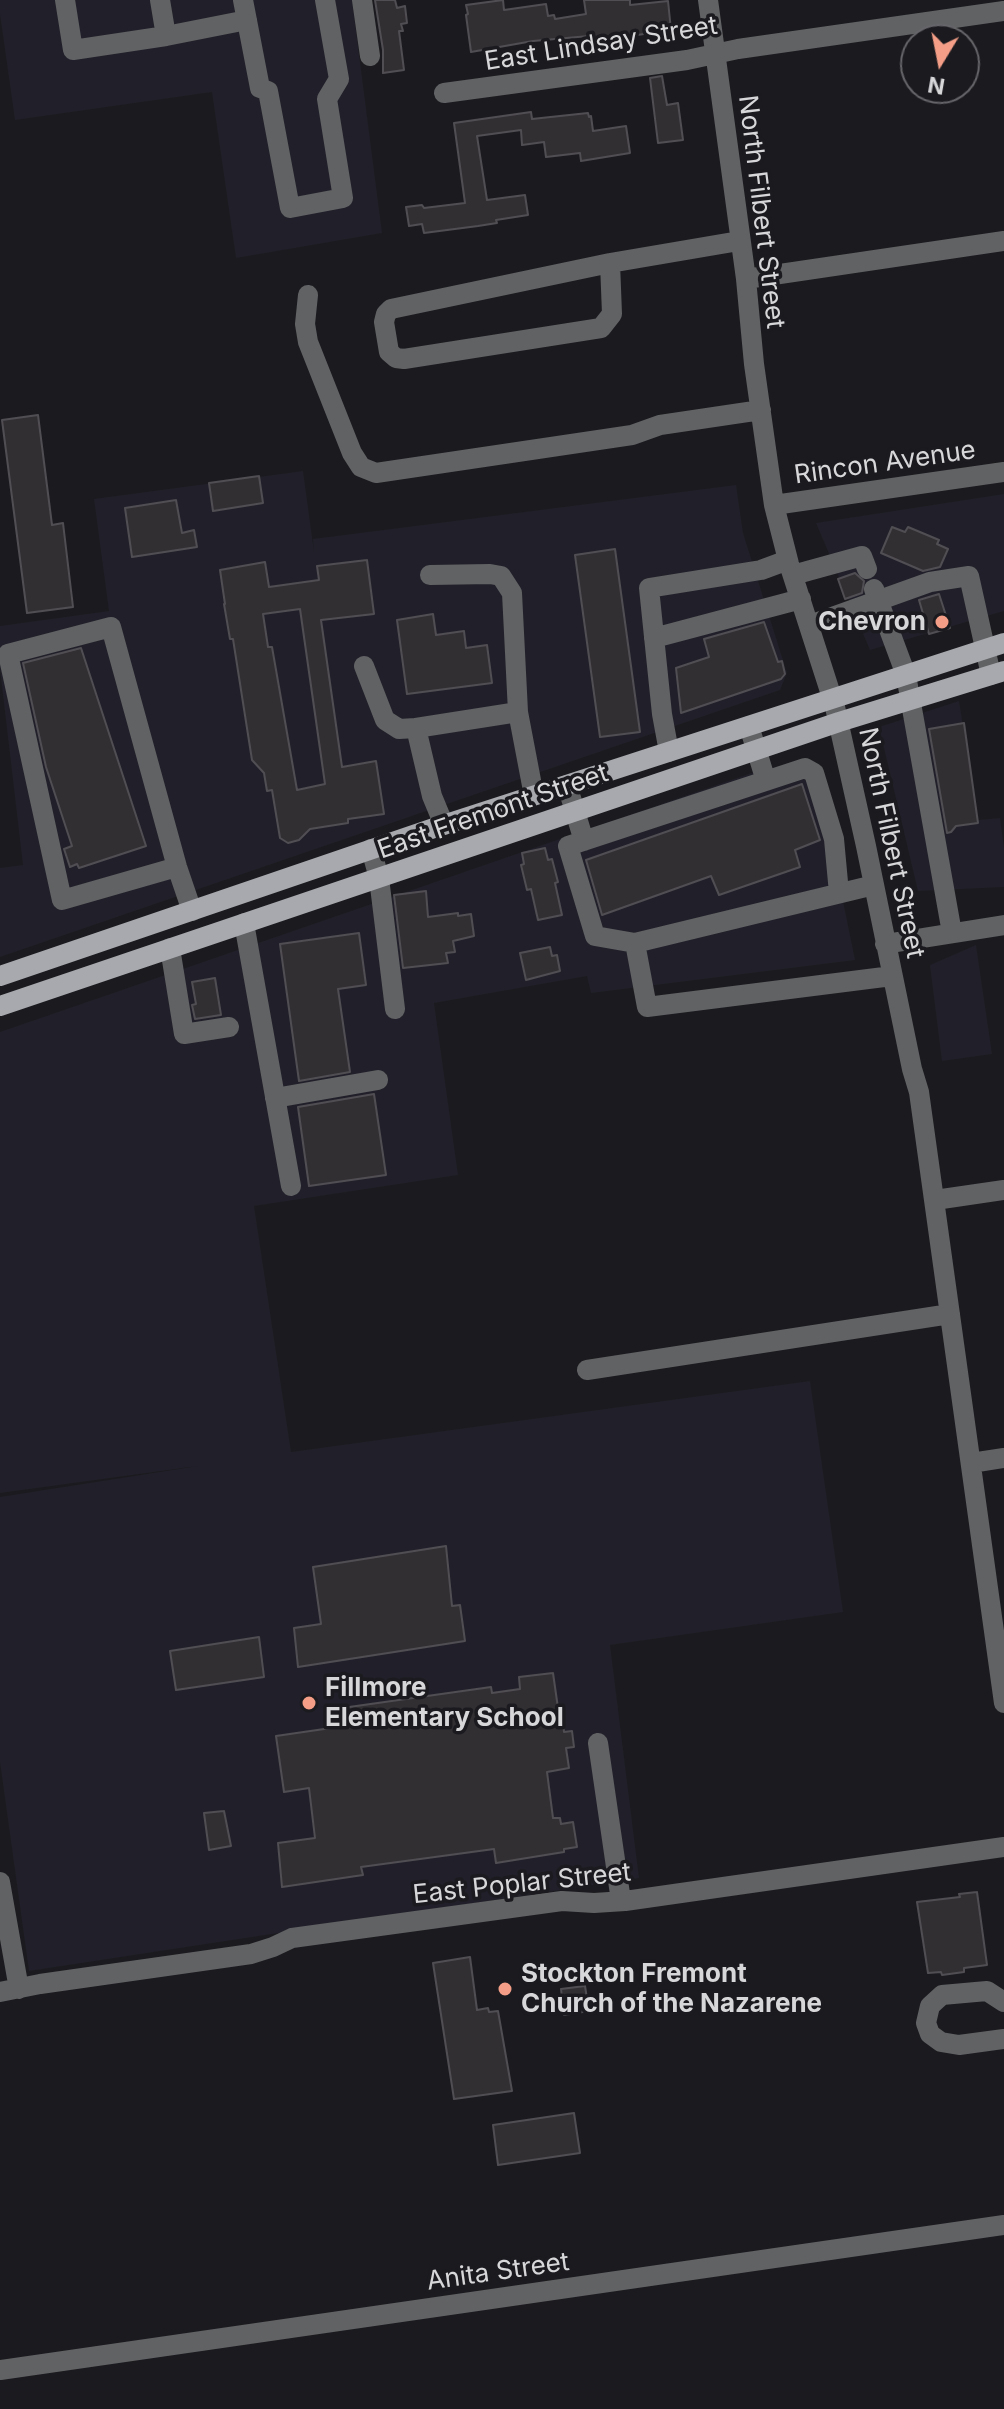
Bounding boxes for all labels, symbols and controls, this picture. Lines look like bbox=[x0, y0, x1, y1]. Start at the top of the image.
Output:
street label: East Lindsay Street bbox=[482, 10, 720, 78]
north arrow bbox=[900, 24, 980, 104]
text: N bbox=[926, 71, 947, 100]
street label: North Filbert Street bbox=[731, 93, 791, 331]
street label: Rincon Avenue bbox=[792, 435, 978, 491]
place label: Chevron bbox=[818, 606, 926, 638]
marker: Chevron bbox=[933, 613, 951, 631]
street label: North Filbert Street bbox=[851, 725, 931, 961]
street label: East Fremont Street bbox=[374, 758, 612, 866]
place label: Fillmore Elementary School bbox=[325, 1672, 564, 1734]
marker: Fillmore Elementary School bbox=[300, 1694, 318, 1712]
street label: East Poplar Street bbox=[411, 1857, 633, 1911]
place label: Stockton Fremont Church of the Nazarene bbox=[521, 1958, 822, 2020]
marker: Stockton Fremont Church of the Nazarene bbox=[496, 1980, 514, 1998]
street label: Anita Street bbox=[425, 2247, 571, 2297]

